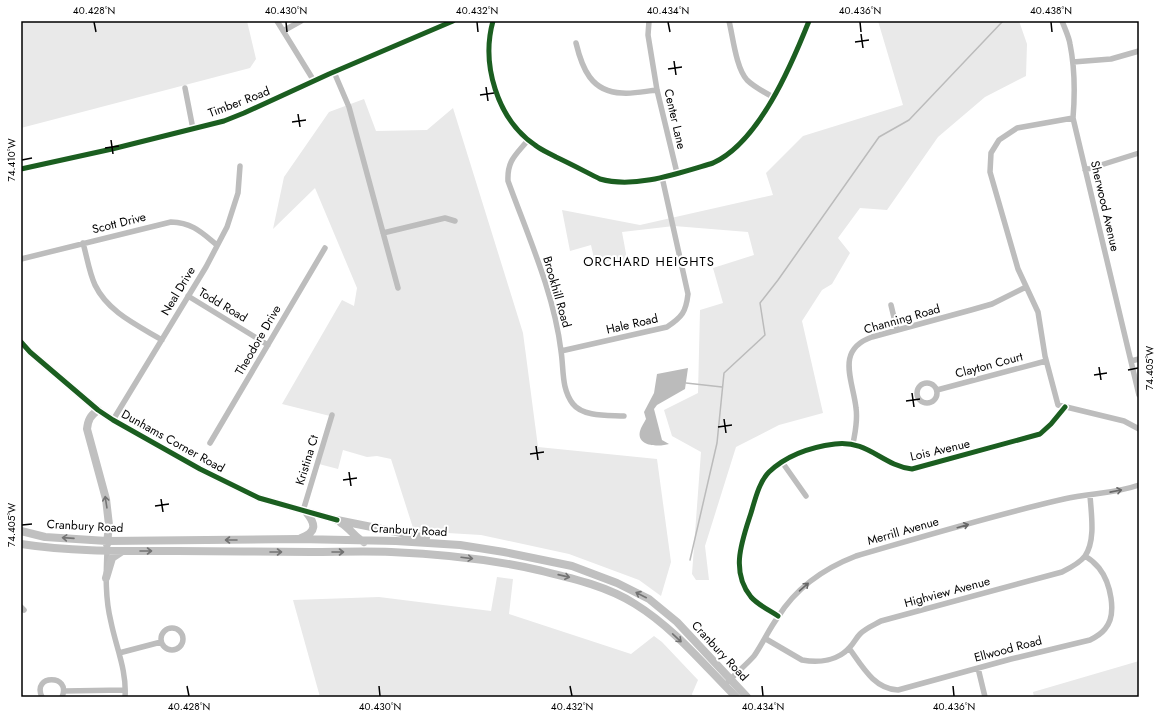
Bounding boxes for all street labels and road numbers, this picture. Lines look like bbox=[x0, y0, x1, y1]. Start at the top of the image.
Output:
street label: Timber Road bbox=[206, 82, 272, 122]
street label: Center Lane bbox=[659, 87, 691, 151]
street label: Sherwood Avenue bbox=[1086, 159, 1124, 253]
street label: Scott Drive bbox=[90, 208, 148, 238]
street label: Brookhill Road bbox=[538, 254, 576, 330]
street label: Neal Drive bbox=[156, 263, 200, 319]
street label: Todd Road bbox=[195, 283, 251, 327]
street label: Channing Road bbox=[862, 300, 942, 338]
street label: Theodore Drive bbox=[231, 302, 285, 378]
street label: Hale Road bbox=[604, 309, 660, 339]
street label: Clayton Court bbox=[953, 347, 1025, 383]
street label: Dunhams Corner Road bbox=[118, 405, 228, 477]
street label: Kristina Ct bbox=[291, 433, 323, 487]
street label: Lois Avenue bbox=[908, 434, 972, 466]
street label: Merrill Avenue bbox=[865, 512, 941, 550]
street label: Cranbury Road bbox=[46, 515, 124, 537]
street label: Cranbury Road bbox=[370, 519, 448, 541]
street label: Highview Avenue bbox=[902, 572, 992, 612]
street label: Cranbury Road bbox=[687, 617, 753, 685]
street label: Ellwood Road bbox=[972, 631, 1044, 667]

